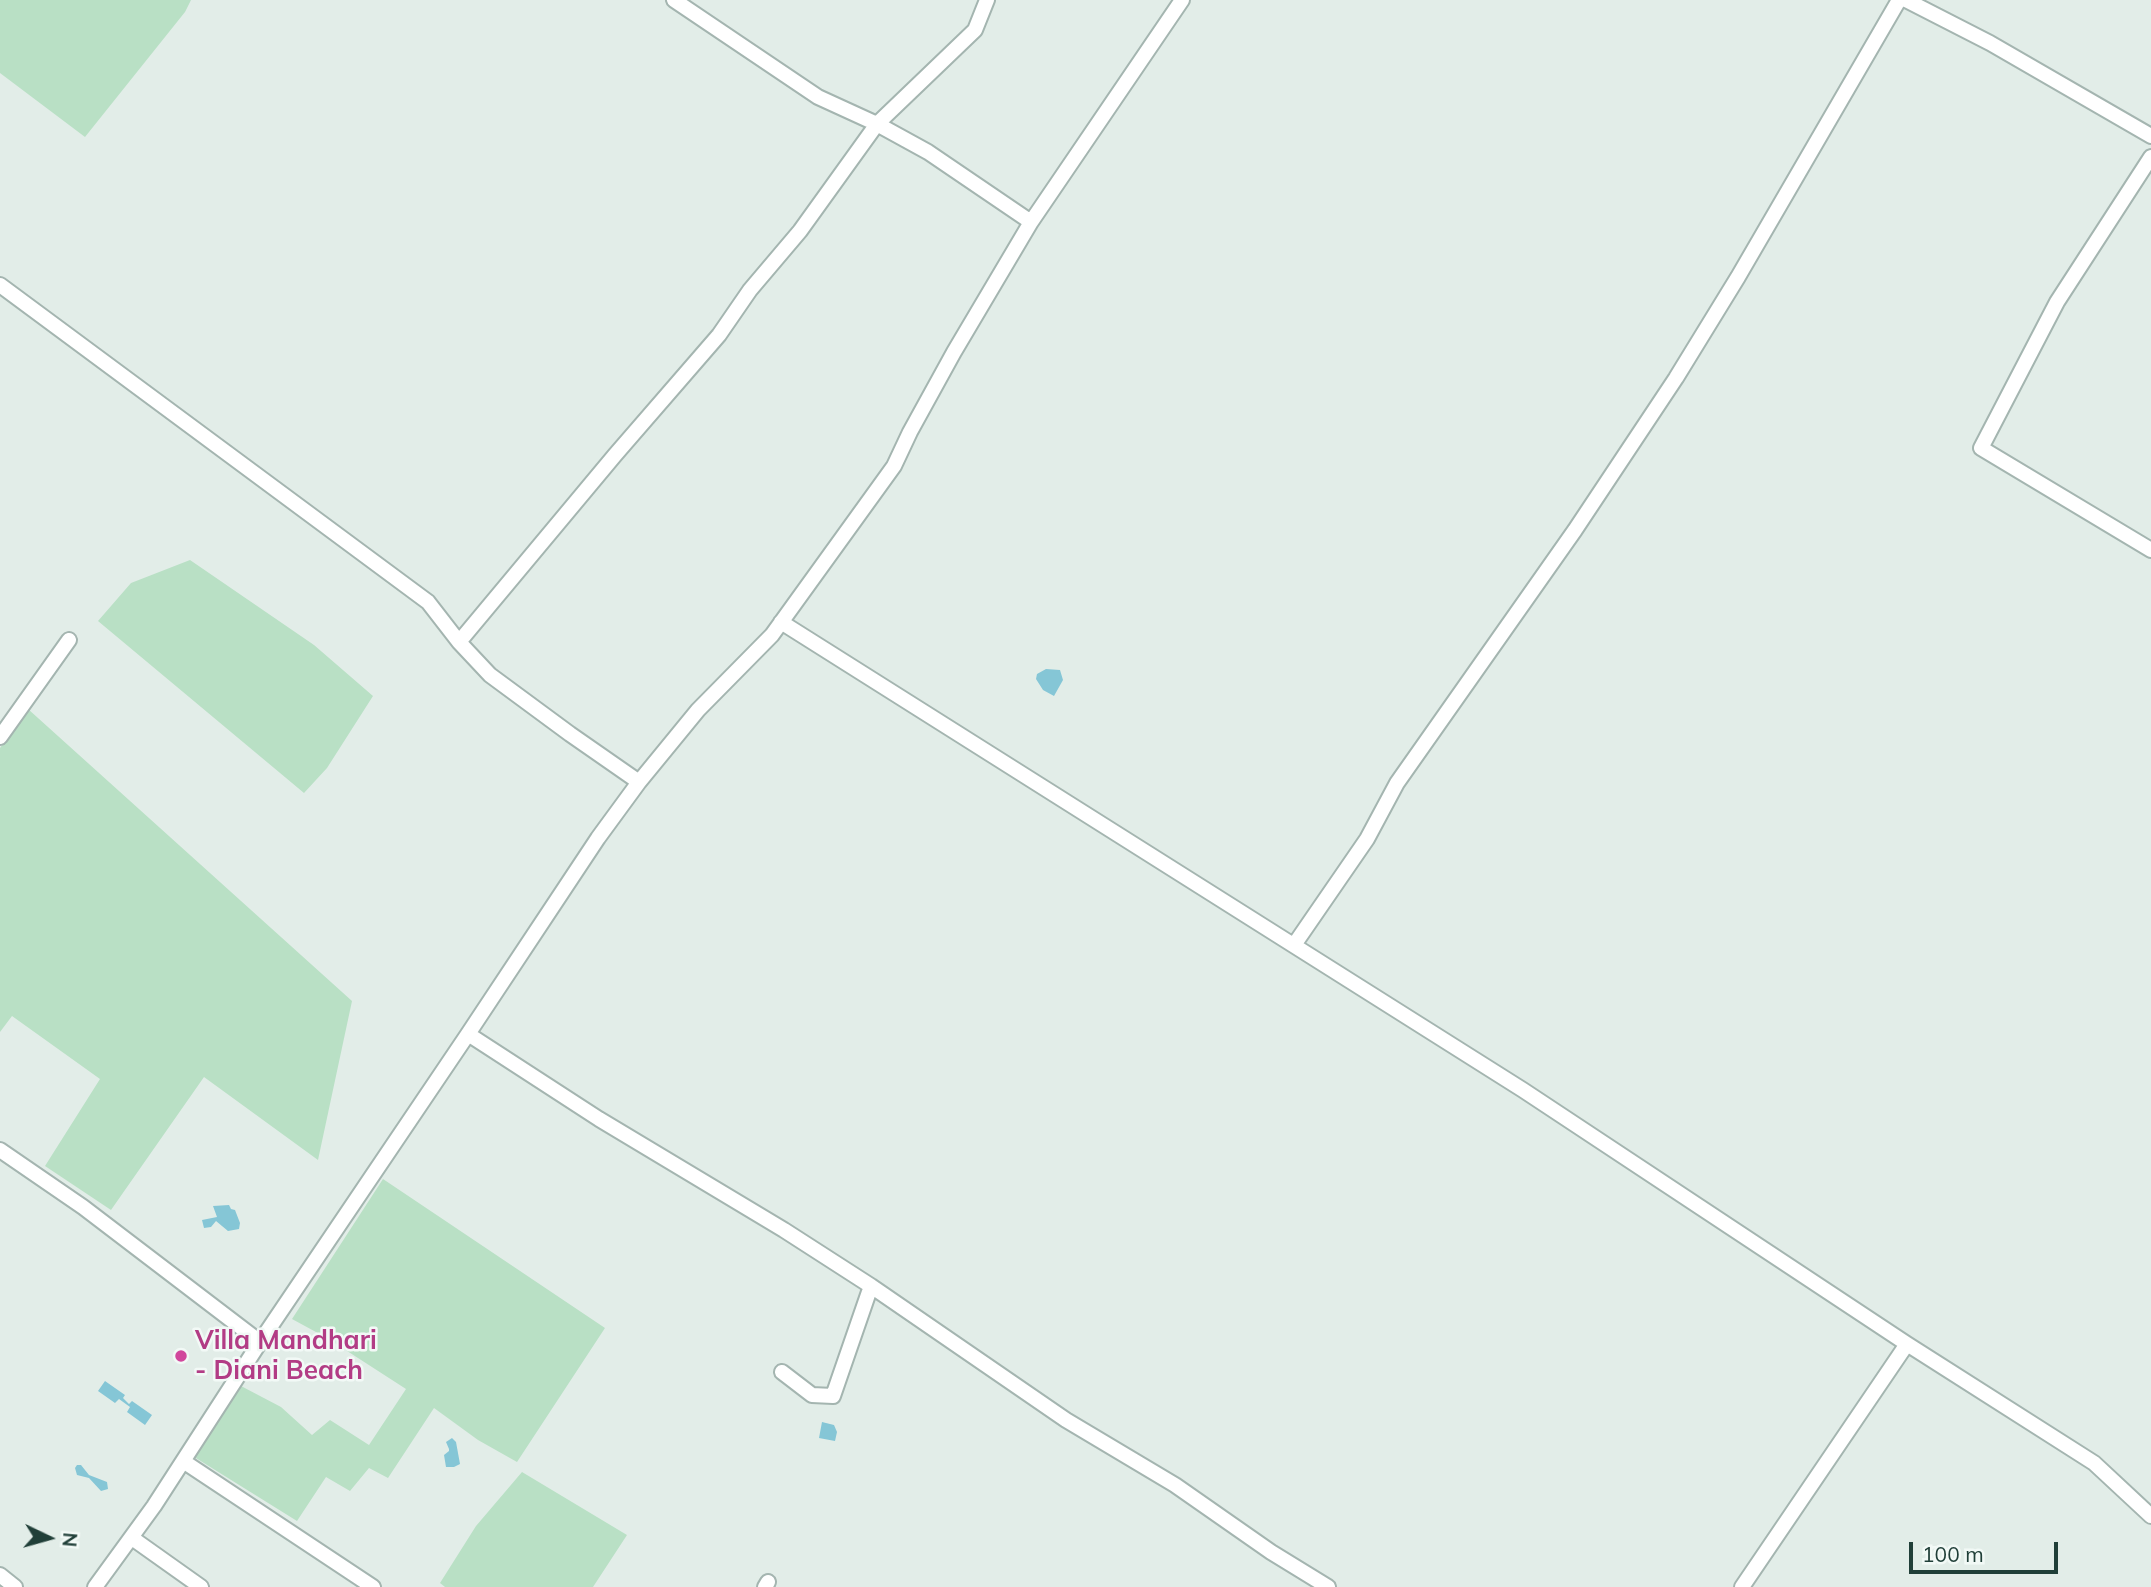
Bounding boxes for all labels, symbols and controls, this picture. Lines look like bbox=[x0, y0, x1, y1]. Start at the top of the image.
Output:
place label: Villa Mandhari - Diani Beach bbox=[195, 1325, 377, 1386]
marker: Villa Mandhari - Diani Beach bbox=[173, 1348, 189, 1364]
north arrow bbox=[14, 1503, 84, 1573]
scale bar bbox=[1913, 1528, 2062, 1572]
text: N bbox=[57, 1532, 83, 1548]
text: 100 m bbox=[1922, 1541, 1984, 1567]

